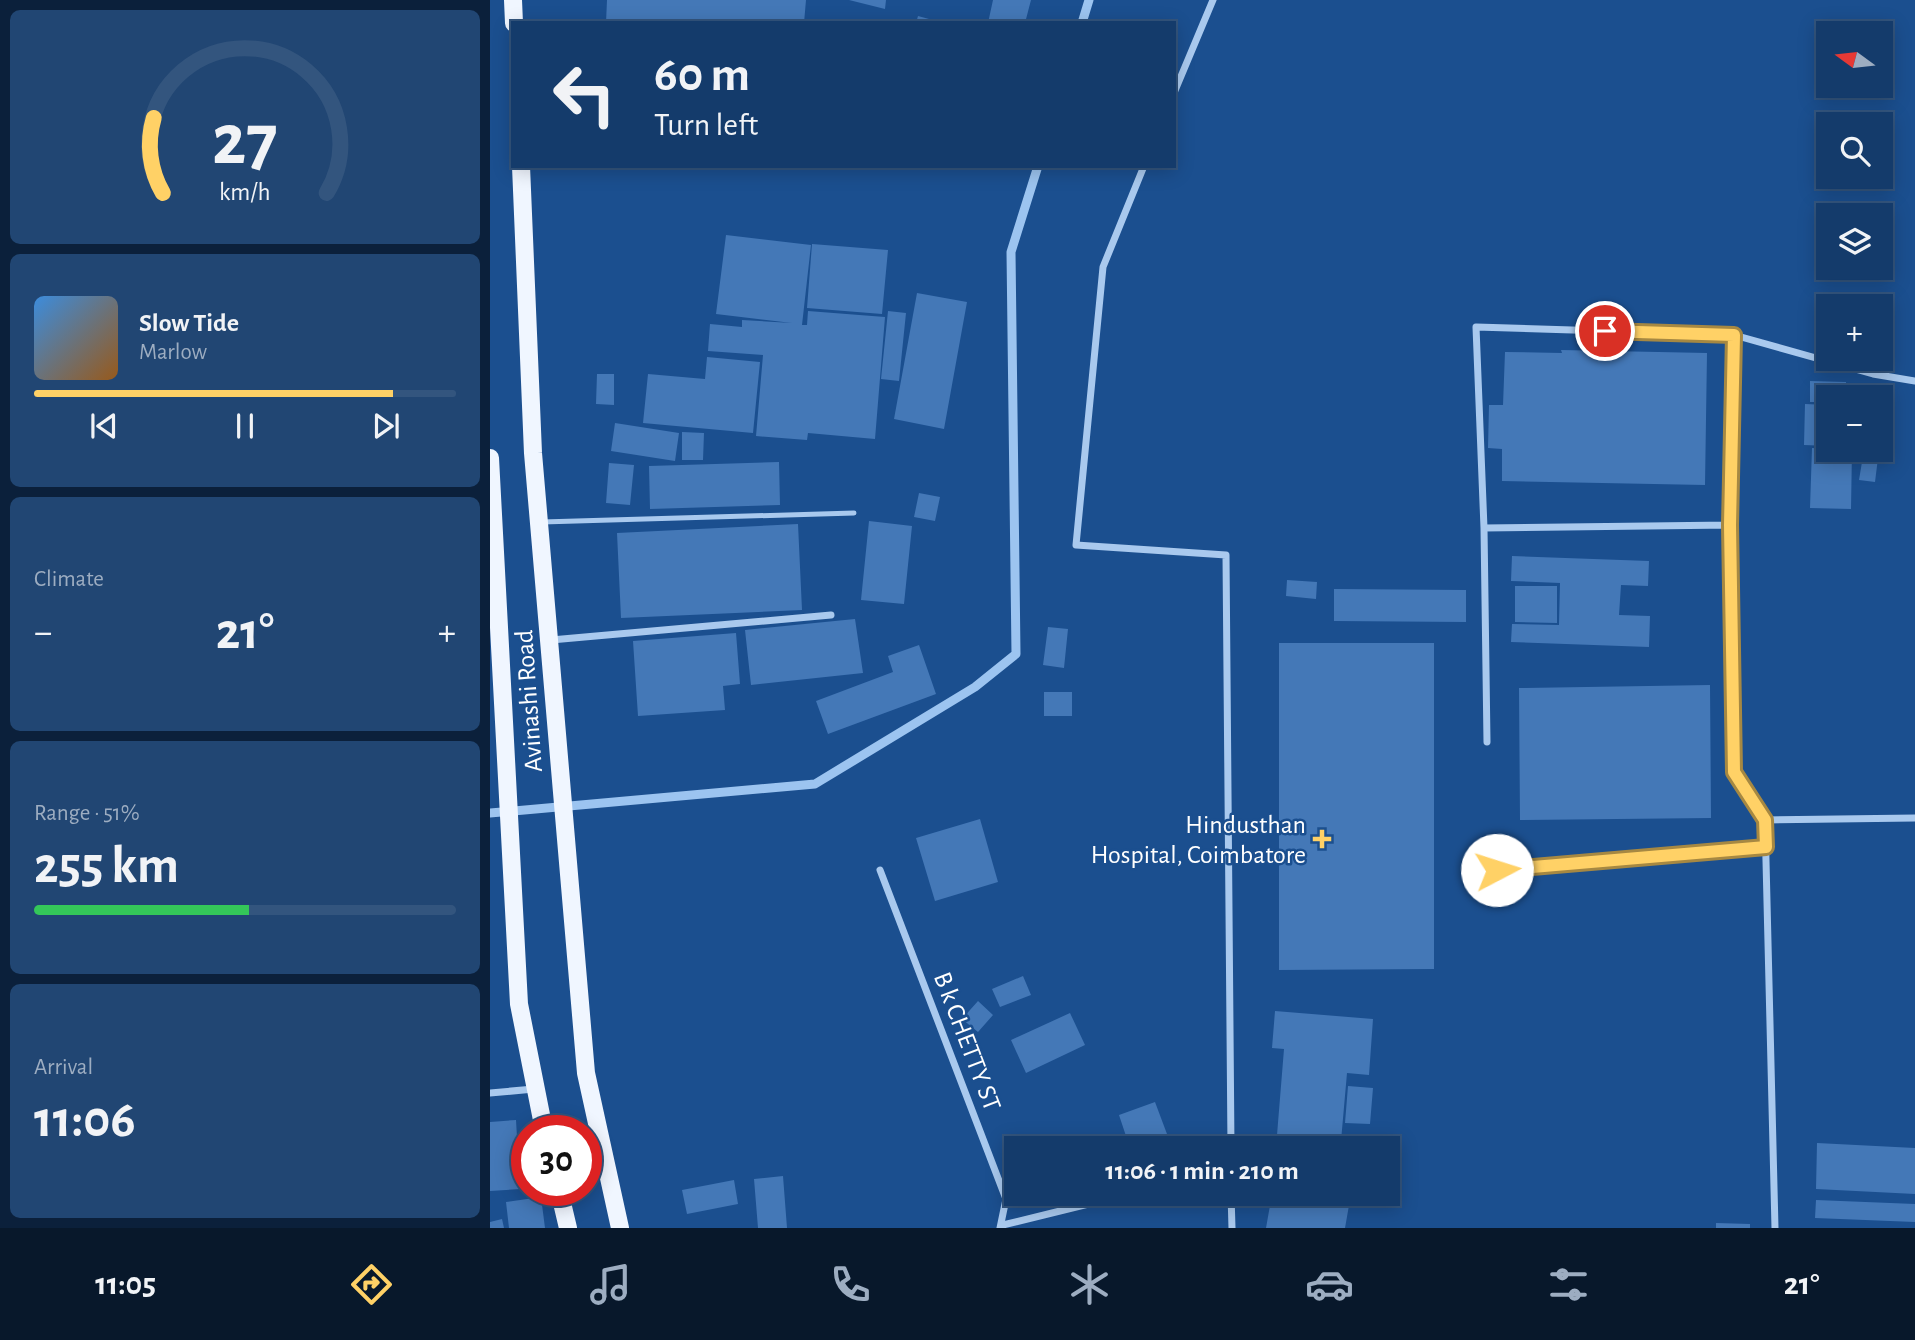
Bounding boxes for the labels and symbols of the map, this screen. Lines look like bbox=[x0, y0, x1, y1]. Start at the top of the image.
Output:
north arrow bbox=[1816, 21, 1894, 98]
pin bbox=[1575, 301, 1635, 361]
street label: Avinashi Road bbox=[511, 629, 547, 773]
place label: Hindusthan Hospital, Coimbatore bbox=[1091, 812, 1306, 868]
marker: Hindusthan Hospital, Coimbatore bbox=[1312, 829, 1332, 849]
position arrow bbox=[1460, 833, 1534, 907]
street label: B k CHETTY ST bbox=[929, 968, 1006, 1115]
speed limit sign: 30 bbox=[511, 1115, 602, 1206]

